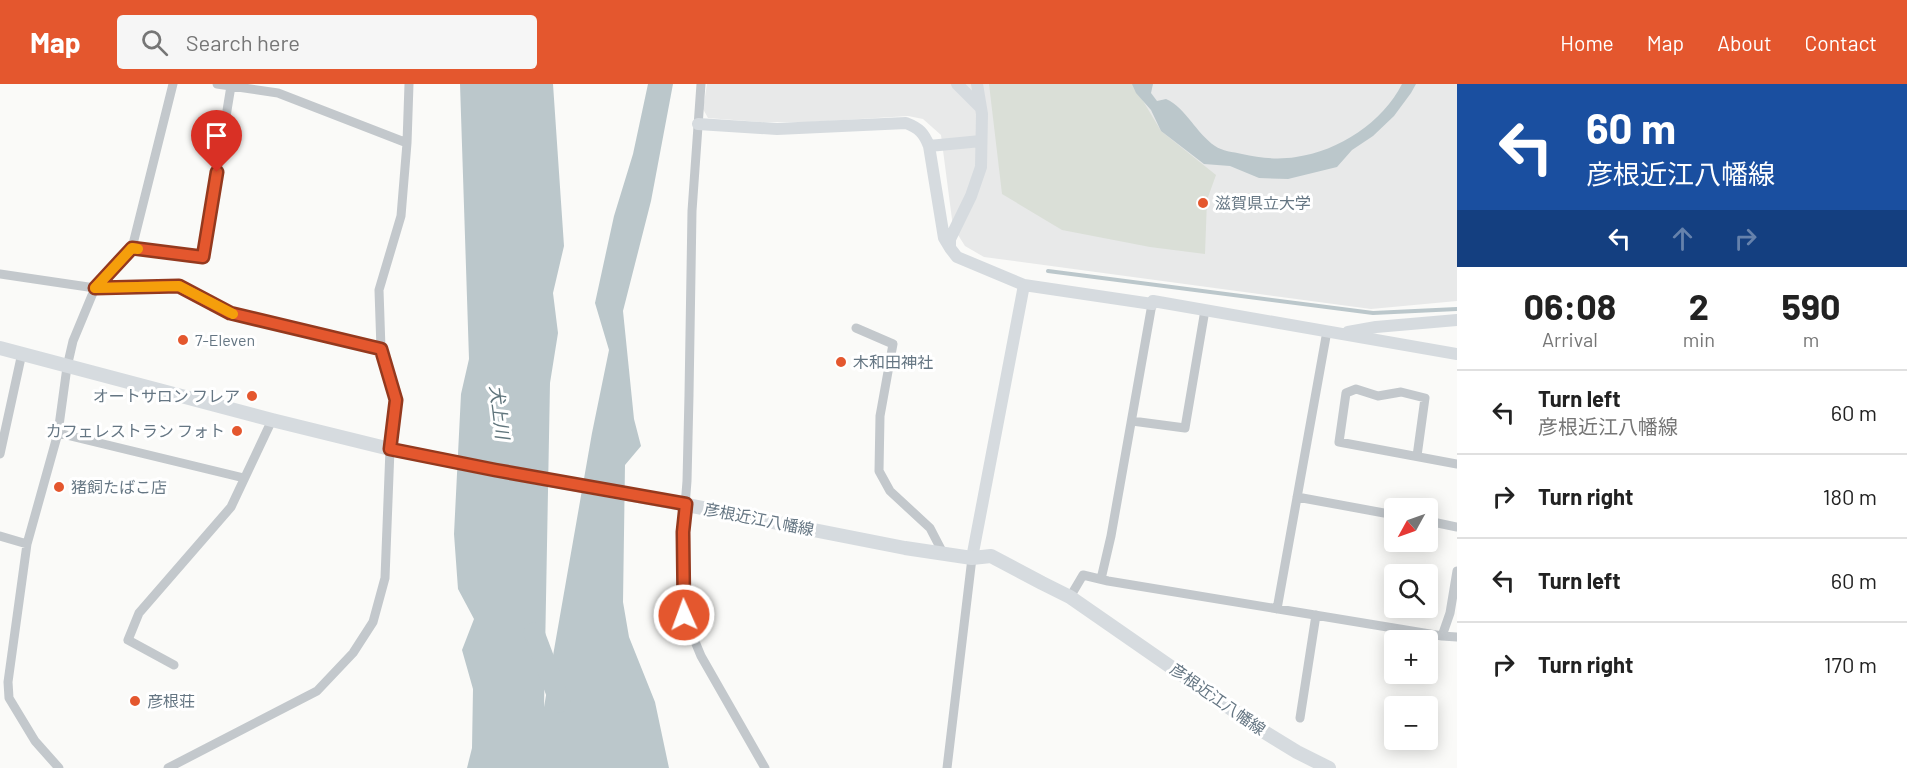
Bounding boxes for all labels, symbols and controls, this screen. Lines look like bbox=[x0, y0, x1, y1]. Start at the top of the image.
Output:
search box bbox=[117, 15, 537, 69]
text: Map bbox=[30, 25, 81, 59]
icon: search bbox=[138, 26, 171, 59]
text: Search here bbox=[186, 29, 300, 55]
text: Home bbox=[1560, 30, 1614, 55]
text: Map bbox=[1647, 30, 1684, 55]
text: About bbox=[1717, 30, 1772, 55]
text: Contact bbox=[1805, 30, 1877, 55]
text: 60 m bbox=[1586, 102, 1676, 152]
icon: left bbox=[1487, 108, 1565, 186]
pin bbox=[191, 110, 242, 172]
icon: arrive bbox=[200, 119, 233, 152]
text: 彦根近江八幡線 bbox=[1586, 157, 1775, 189]
place label: 滋賀県立大学 bbox=[1215, 193, 1311, 212]
marker: 滋賀県立大学 bbox=[1196, 196, 1210, 210]
icon: left bbox=[1603, 222, 1636, 255]
icon: ahead bbox=[1666, 222, 1699, 255]
icon: right bbox=[1729, 222, 1762, 255]
text: 06:08 bbox=[1523, 284, 1616, 327]
text: 2 bbox=[1689, 284, 1709, 327]
text: 590 bbox=[1782, 284, 1841, 327]
text: Arrival bbox=[1542, 327, 1598, 351]
text: min bbox=[1683, 327, 1715, 351]
text: m bbox=[1803, 327, 1819, 351]
place label: 7-Eleven bbox=[195, 330, 255, 349]
marker: 7-Eleven bbox=[176, 333, 190, 347]
place label: 木和田神社 bbox=[853, 352, 933, 371]
marker: 木和田神社 bbox=[834, 355, 848, 369]
water label: 犬上川 bbox=[486, 384, 514, 442]
text: Turn left bbox=[1538, 385, 1621, 411]
place label: オートサロン フレア bbox=[93, 386, 240, 405]
marker: オートサロン フレア bbox=[245, 389, 259, 403]
icon: left bbox=[1487, 396, 1520, 429]
text: 60 m bbox=[1831, 399, 1877, 425]
text: 彦根近江八幡線 bbox=[1538, 414, 1678, 438]
place label: カフェレストラン フォト bbox=[46, 421, 225, 440]
marker: カフェレストラン フォト bbox=[230, 424, 244, 438]
place label: 猪飼たばこ店 bbox=[71, 477, 167, 496]
marker: 猪飼たばこ店 bbox=[52, 480, 66, 494]
icon: right bbox=[1487, 480, 1520, 513]
text: Turn right bbox=[1538, 483, 1633, 509]
text: 180 m bbox=[1823, 483, 1877, 509]
street label: 彦根近江八幡線 bbox=[702, 498, 816, 539]
north arrow bbox=[1384, 498, 1438, 552]
map controls bbox=[1384, 498, 1438, 750]
button: search bbox=[1384, 564, 1438, 618]
icon: left bbox=[1487, 564, 1520, 597]
text: Turn left bbox=[1538, 567, 1621, 593]
text: 60 m bbox=[1831, 567, 1877, 593]
position arrow bbox=[652, 583, 716, 647]
button: + bbox=[1384, 630, 1438, 684]
icon: right bbox=[1487, 648, 1520, 681]
text: Turn right bbox=[1538, 651, 1633, 677]
text: 170 m bbox=[1824, 651, 1877, 677]
street label: 彦根近江八幡線 bbox=[1167, 659, 1270, 738]
place label: 彦根荘 bbox=[147, 691, 195, 710]
marker: 彦根荘 bbox=[128, 694, 142, 708]
button: − bbox=[1384, 696, 1438, 750]

